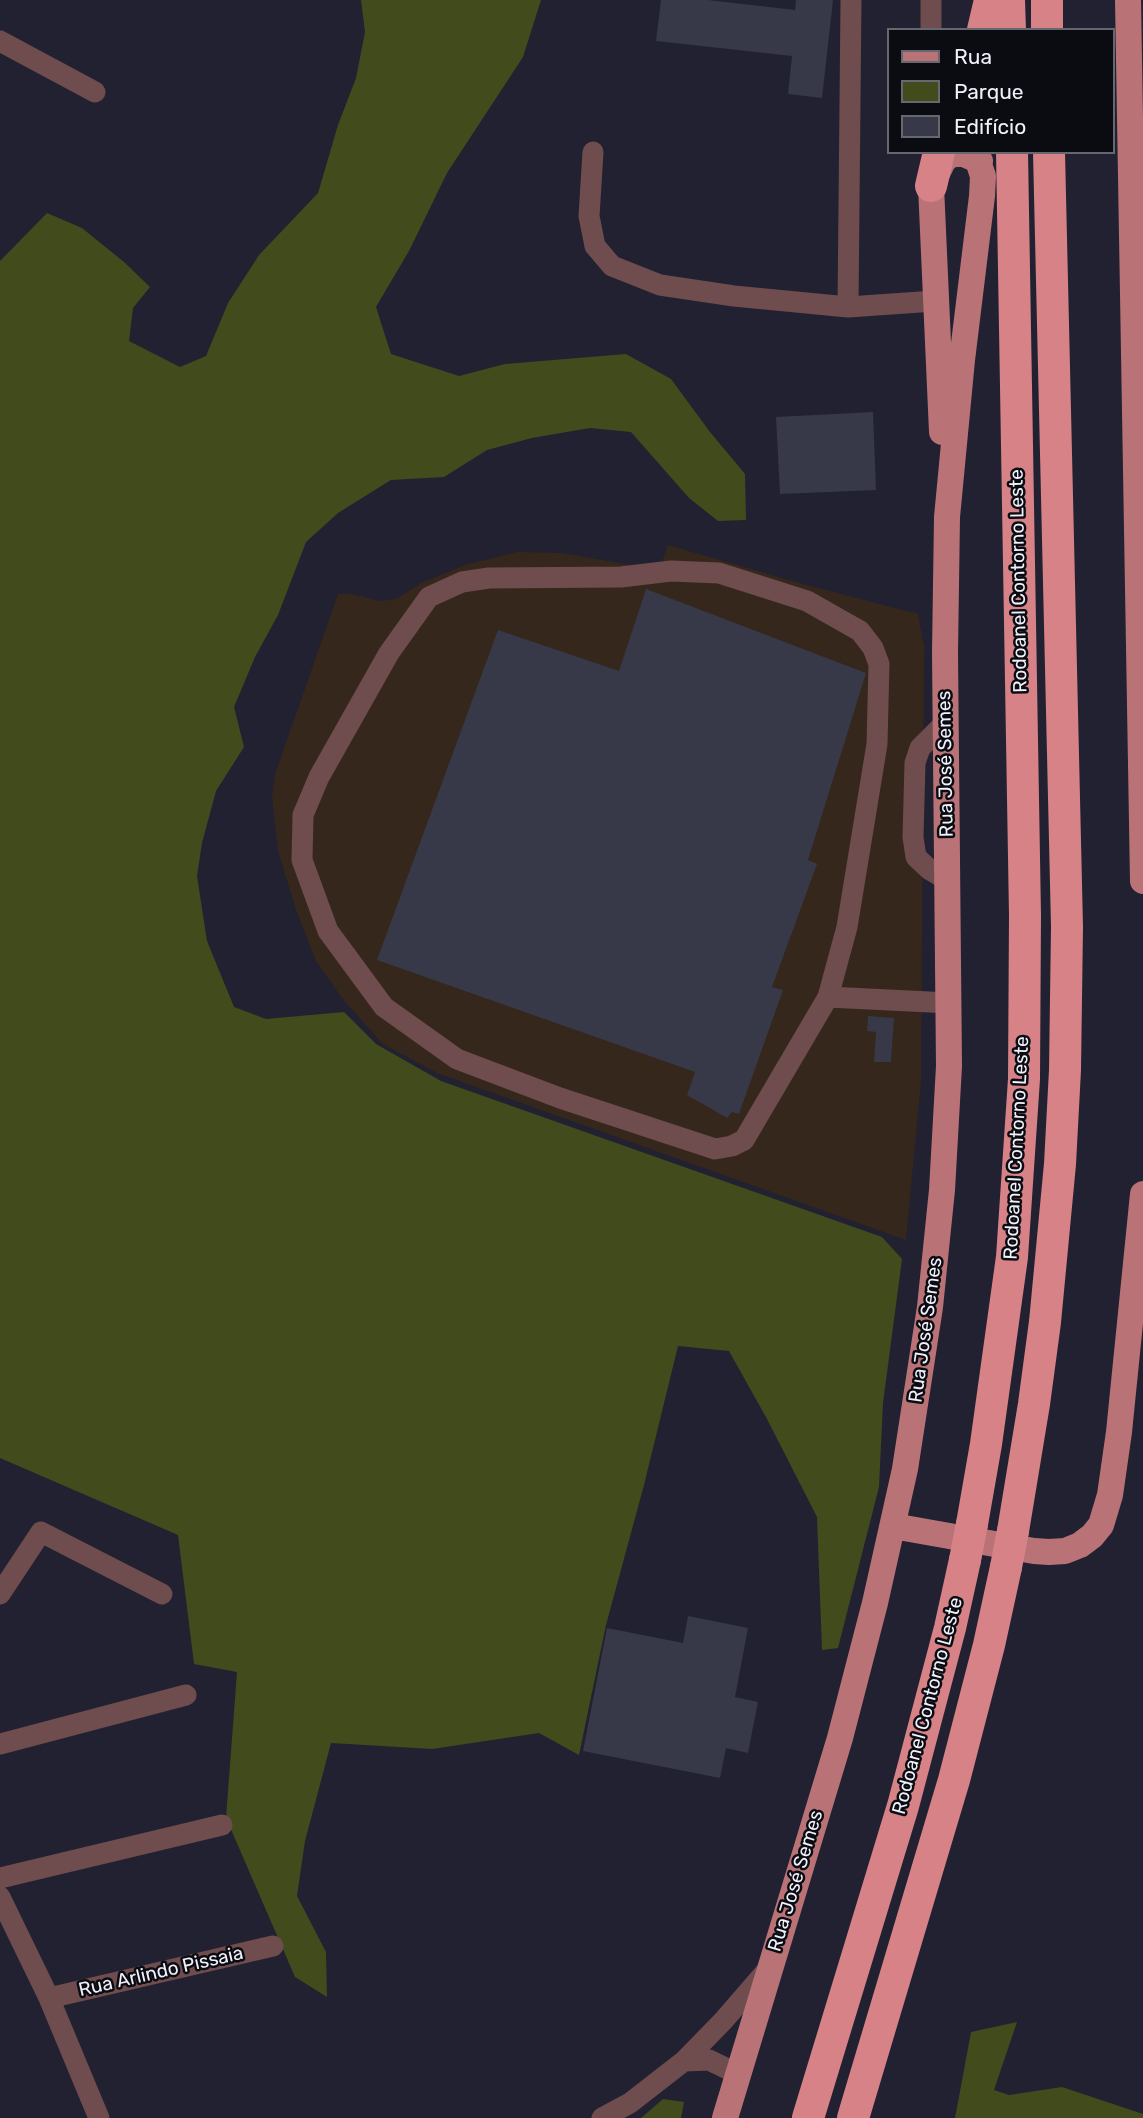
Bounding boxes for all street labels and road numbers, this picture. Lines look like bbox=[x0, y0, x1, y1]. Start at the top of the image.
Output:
street label: Rodoanel Contorno Leste bbox=[1006, 469, 1032, 693]
street label: Rua José Semes bbox=[933, 690, 959, 838]
street label: Rodoanel Contorno Leste bbox=[1000, 1036, 1034, 1260]
street label: Rua José Semes bbox=[905, 1256, 947, 1404]
street label: Rodoanel Contorno Leste bbox=[888, 1595, 968, 1817]
street label: Rua José Semes bbox=[764, 1808, 828, 1954]
street label: Rua Arlindo Pissaia bbox=[76, 1942, 246, 2002]

